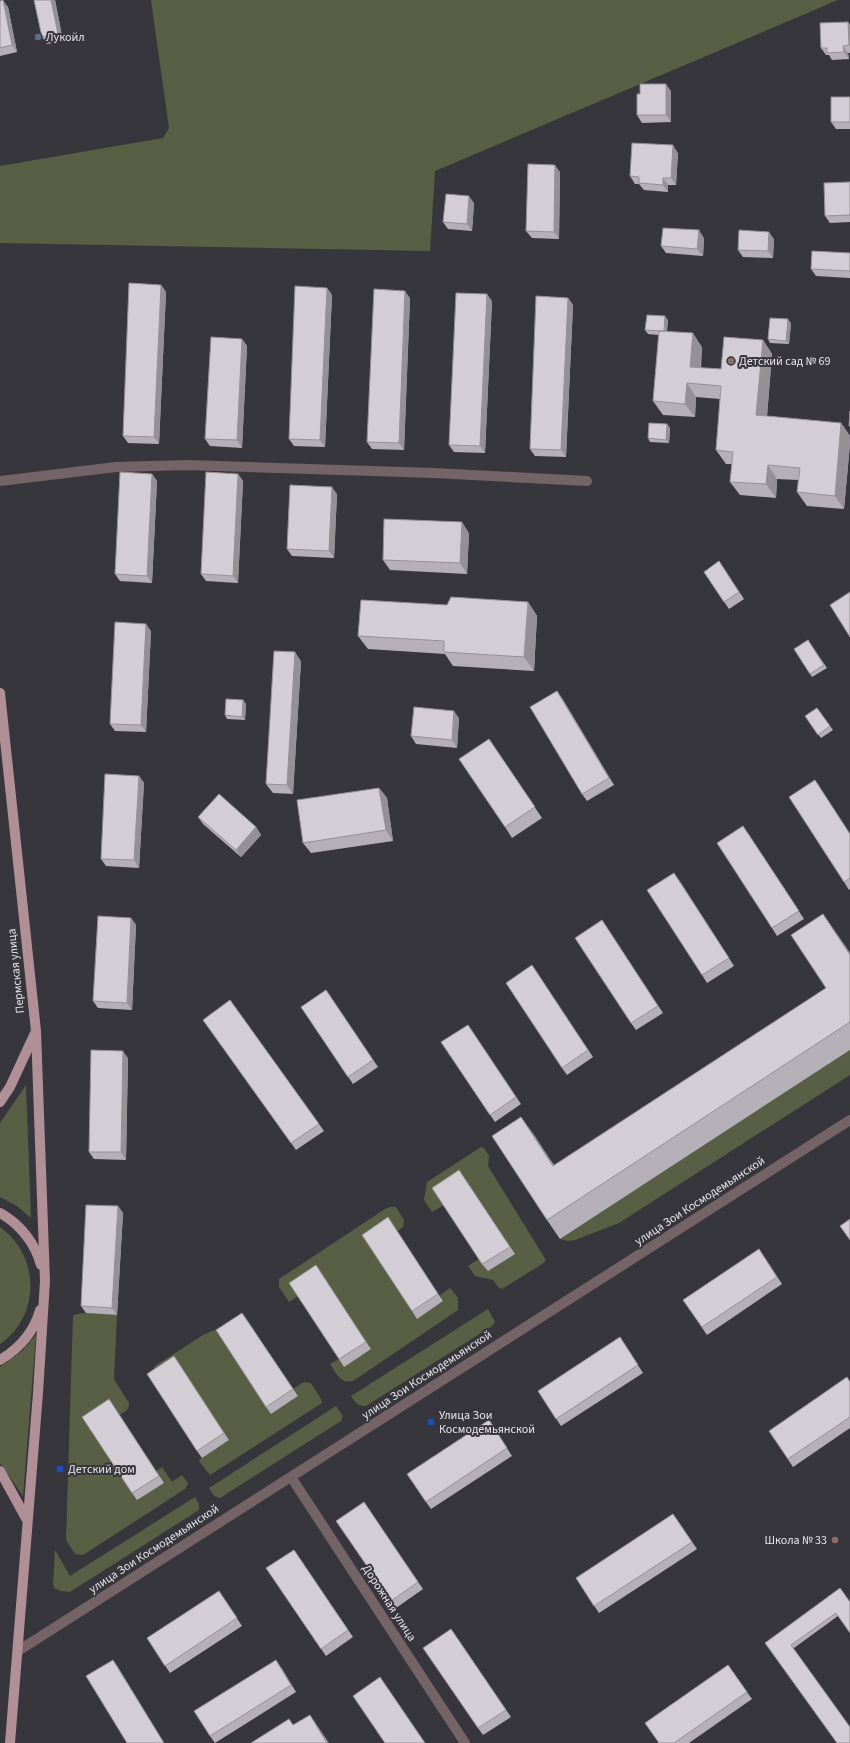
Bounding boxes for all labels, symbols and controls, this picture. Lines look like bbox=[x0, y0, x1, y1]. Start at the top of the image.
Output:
place label: Лукойл bbox=[46, 29, 85, 46]
marker: Лукойл bbox=[33, 32, 43, 42]
place label: Детский сад № 69 bbox=[739, 353, 831, 370]
marker: Детский сад № 69 bbox=[726, 356, 736, 366]
street label: Пермская улица bbox=[3, 928, 29, 1014]
street label: улица Зои Космодемьянской bbox=[632, 1152, 768, 1250]
street label: улица Зои Космодемьянской bbox=[359, 1326, 495, 1424]
place label: Улица Зои Космодемьянской bbox=[439, 1407, 535, 1438]
marker: Улица Зои Космодемьянской bbox=[426, 1417, 436, 1427]
place label: Детский дом bbox=[68, 1461, 135, 1478]
marker: Детский дом bbox=[55, 1464, 65, 1474]
street label: улица Зои Космодемьянской bbox=[86, 1500, 222, 1598]
place label: Школа № 33 bbox=[764, 1532, 827, 1549]
marker: Школа № 33 bbox=[830, 1535, 840, 1545]
street label: Дорожная улица bbox=[358, 1561, 420, 1645]

